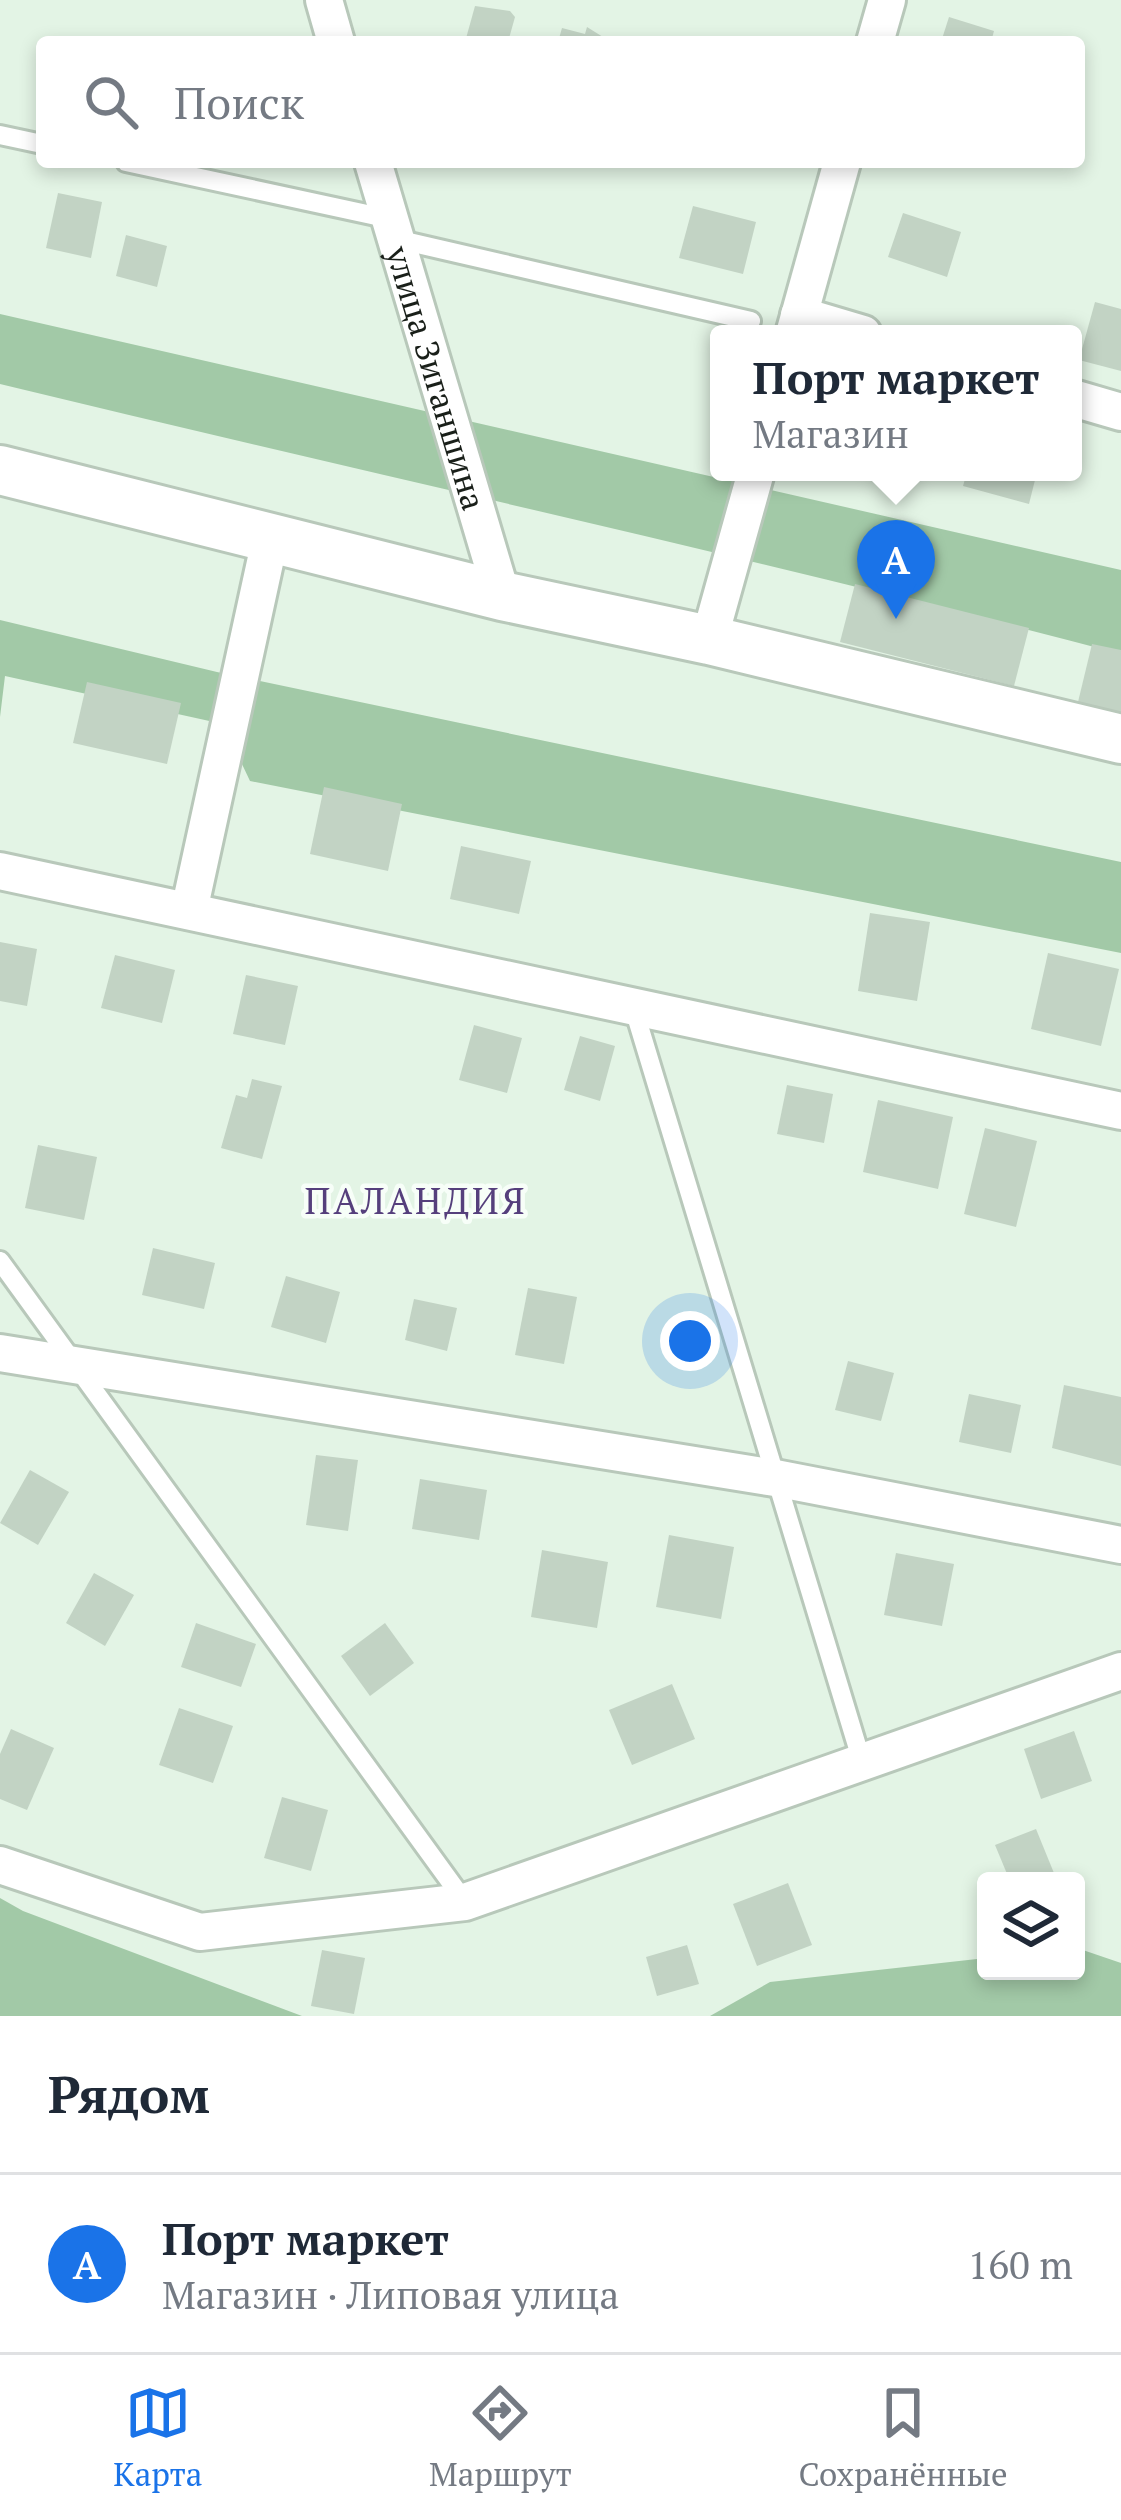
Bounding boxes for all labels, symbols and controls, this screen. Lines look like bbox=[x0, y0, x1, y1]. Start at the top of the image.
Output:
search box bbox=[36, 36, 1085, 168]
icon: search bbox=[78, 69, 144, 135]
text: Поиск bbox=[174, 72, 304, 132]
street label: улица Зиганшина bbox=[377, 240, 497, 515]
popup bbox=[710, 325, 1082, 481]
text: Порт маркет bbox=[753, 347, 1039, 407]
text: Магазин bbox=[753, 407, 909, 459]
pin: A bbox=[857, 520, 935, 619]
district label: ПАЛАНДИЯ bbox=[305, 1177, 527, 1224]
your location bbox=[660, 1311, 720, 1371]
map controls bbox=[977, 1872, 1085, 1980]
button: layers bbox=[977, 1872, 1085, 1980]
text: Рядом bbox=[48, 2060, 210, 2128]
text: Порт маркет bbox=[162, 2208, 449, 2268]
text: A bbox=[73, 2238, 101, 2290]
text: 160 m bbox=[968, 2238, 1073, 2290]
text: Магазин · Липовая улица bbox=[162, 2268, 619, 2320]
tab: Карта bbox=[113, 2380, 202, 2495]
tab: Маршрут bbox=[429, 2380, 572, 2495]
tab: Сохранённые bbox=[799, 2380, 1008, 2495]

